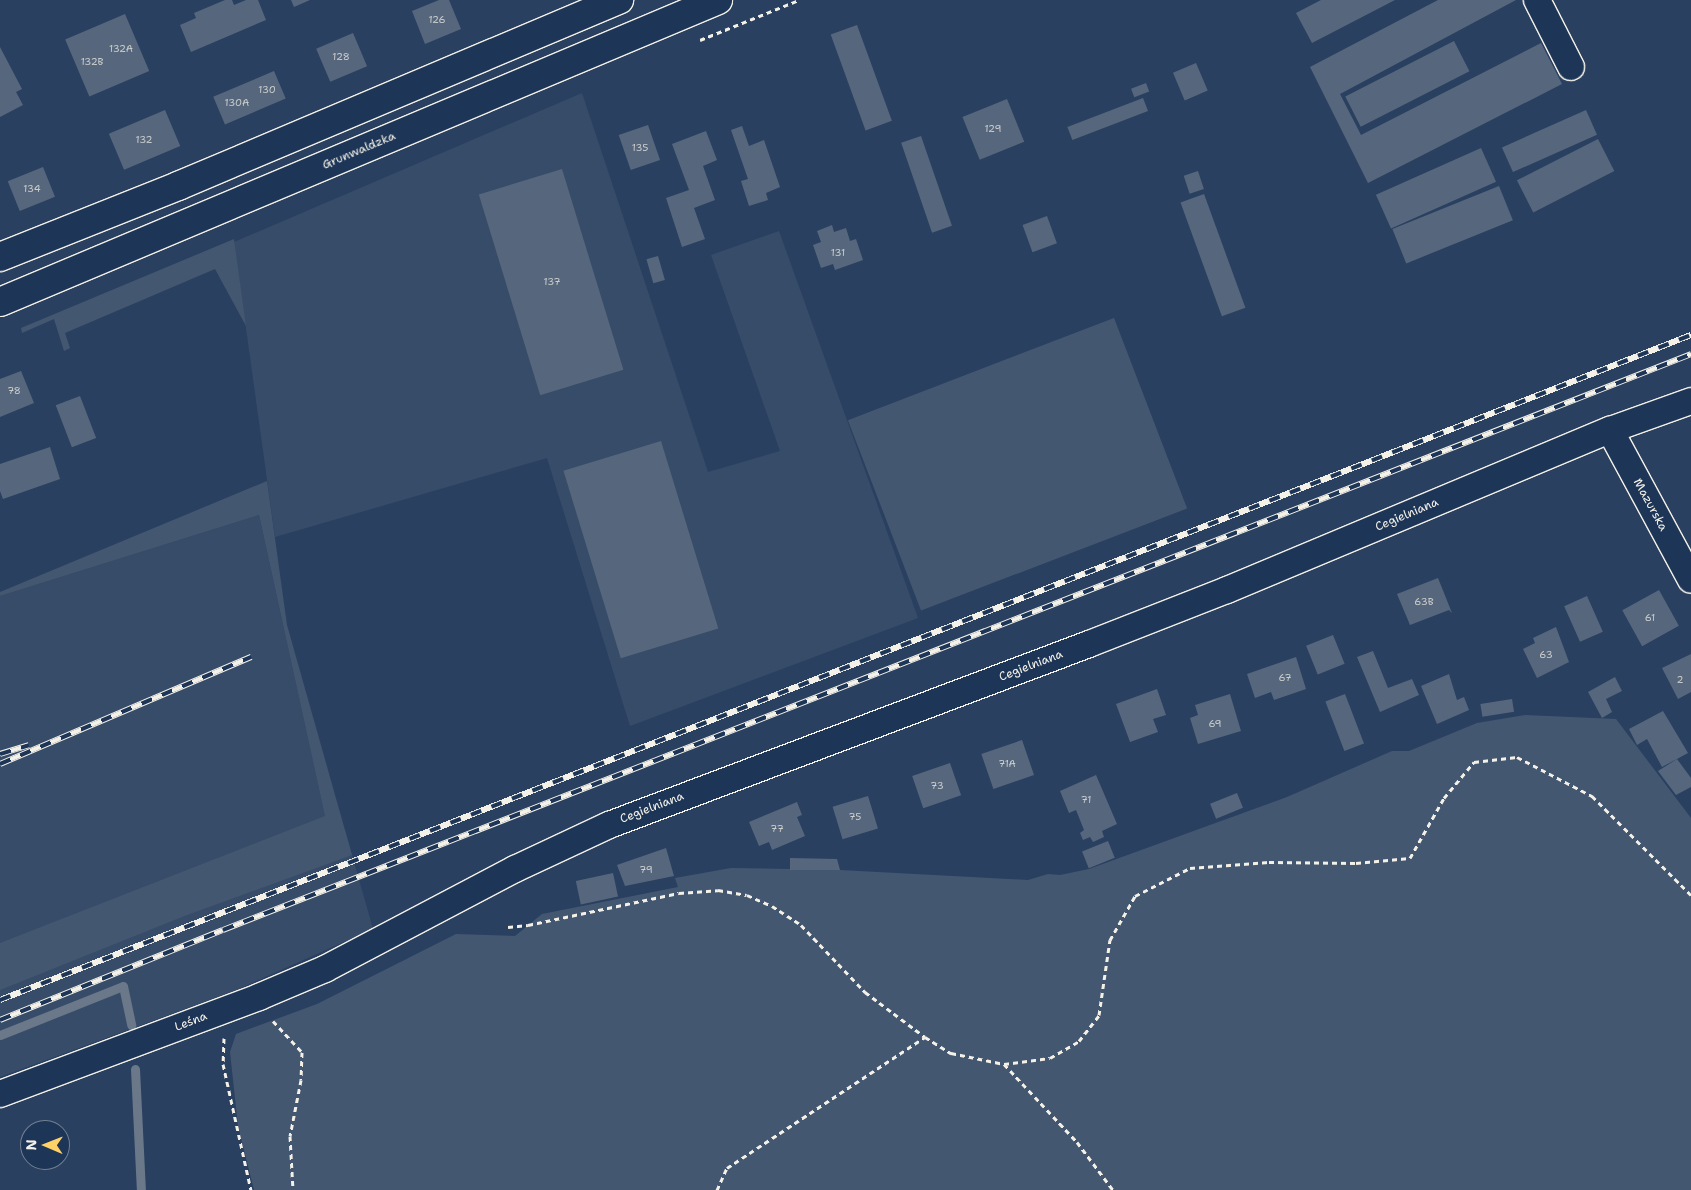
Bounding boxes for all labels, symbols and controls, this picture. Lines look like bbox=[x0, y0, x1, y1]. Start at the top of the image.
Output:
house number: 126 bbox=[428, 14, 446, 26]
house number: 132A bbox=[109, 43, 133, 55]
house number: 128 bbox=[332, 51, 350, 63]
house number: 132B bbox=[81, 56, 103, 68]
house number: 130 bbox=[258, 84, 276, 96]
house number: 130A bbox=[225, 97, 249, 109]
house number: 129 bbox=[984, 123, 1002, 135]
street label: Grunwaldzka bbox=[320, 129, 398, 173]
house number: 132 bbox=[135, 134, 153, 146]
house number: 135 bbox=[632, 142, 648, 154]
house number: 134 bbox=[23, 183, 41, 195]
house number: 131 bbox=[831, 247, 845, 259]
house number: 137 bbox=[544, 276, 560, 288]
house number: 78 bbox=[7, 385, 21, 397]
street label: Mazurska bbox=[1630, 476, 1670, 534]
street label: Cegielniana bbox=[1373, 495, 1441, 535]
house number: 63B bbox=[1414, 596, 1434, 608]
house number: 61 bbox=[1645, 612, 1655, 624]
street label: Cegielniana bbox=[997, 647, 1065, 685]
house number: 63 bbox=[1539, 649, 1553, 661]
house number: 67 bbox=[1279, 672, 1291, 684]
house number: 2 bbox=[1677, 674, 1683, 686]
house number: 69 bbox=[1208, 718, 1222, 730]
house number: 71A bbox=[998, 758, 1016, 770]
house number: 73 bbox=[930, 780, 944, 792]
street label: Cegielniana bbox=[618, 789, 686, 827]
house number: 71 bbox=[1081, 794, 1091, 806]
house number: 75 bbox=[849, 811, 861, 823]
house number: 77 bbox=[770, 823, 784, 835]
house number: 79 bbox=[639, 864, 653, 876]
street label: Leśna bbox=[173, 1009, 209, 1035]
north arrow bbox=[20, 1120, 70, 1170]
text: N bbox=[22, 1139, 40, 1150]

